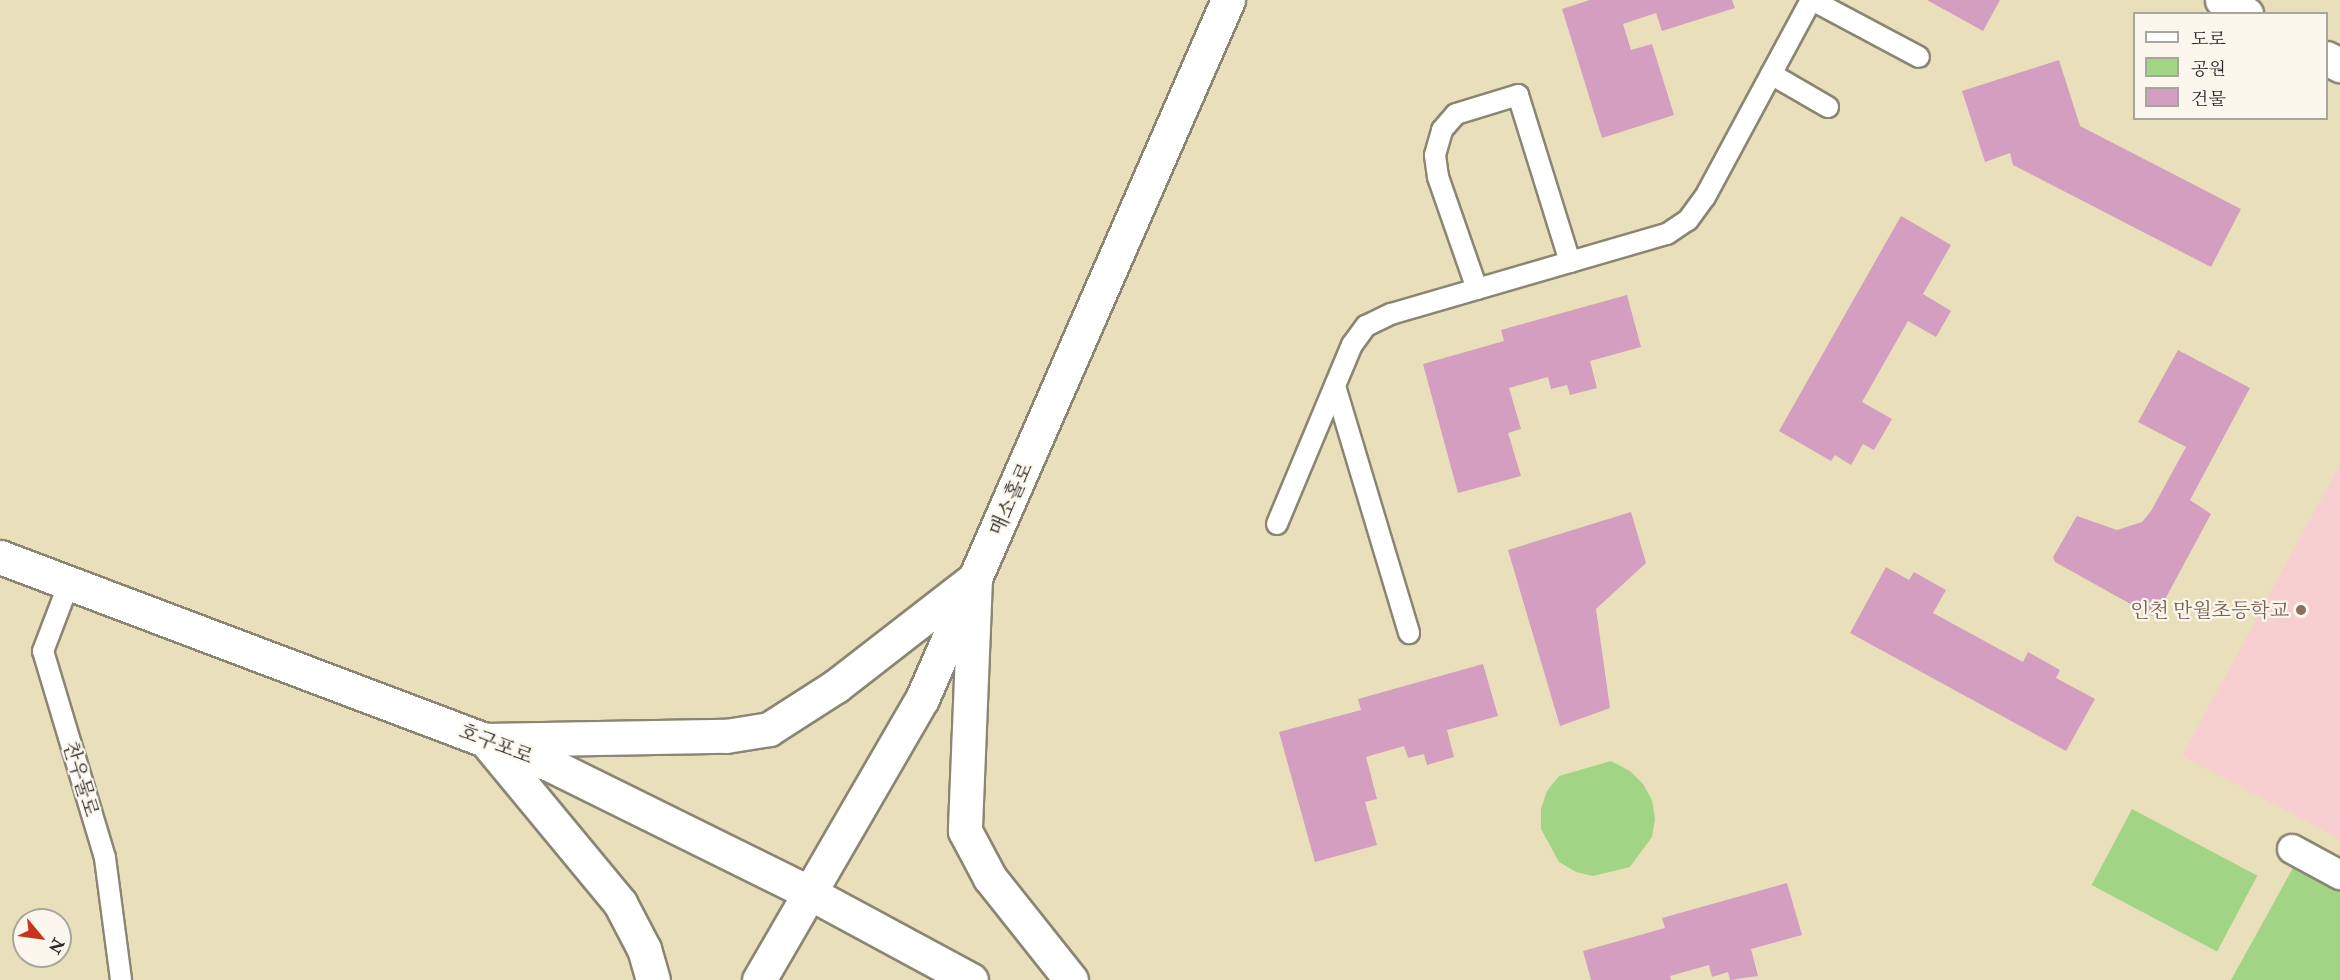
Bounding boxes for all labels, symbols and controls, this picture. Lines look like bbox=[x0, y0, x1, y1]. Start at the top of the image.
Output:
legend bbox=[2133, 12, 2328, 120]
text: 도로 bbox=[2191, 28, 2226, 51]
text: 공원 bbox=[2191, 58, 2226, 81]
text: 건물 bbox=[2191, 88, 2226, 111]
street label: 매소홀로 bbox=[984, 459, 1038, 539]
place label: 인천 만월초등학교 bbox=[2130, 598, 2289, 622]
marker: 인천 만월초등학교 bbox=[2294, 603, 2308, 617]
street label: 호구포로 bbox=[456, 719, 536, 769]
street label: 찬우물로 bbox=[58, 739, 104, 819]
north arrow bbox=[12, 908, 72, 968]
text: N bbox=[44, 935, 68, 957]

